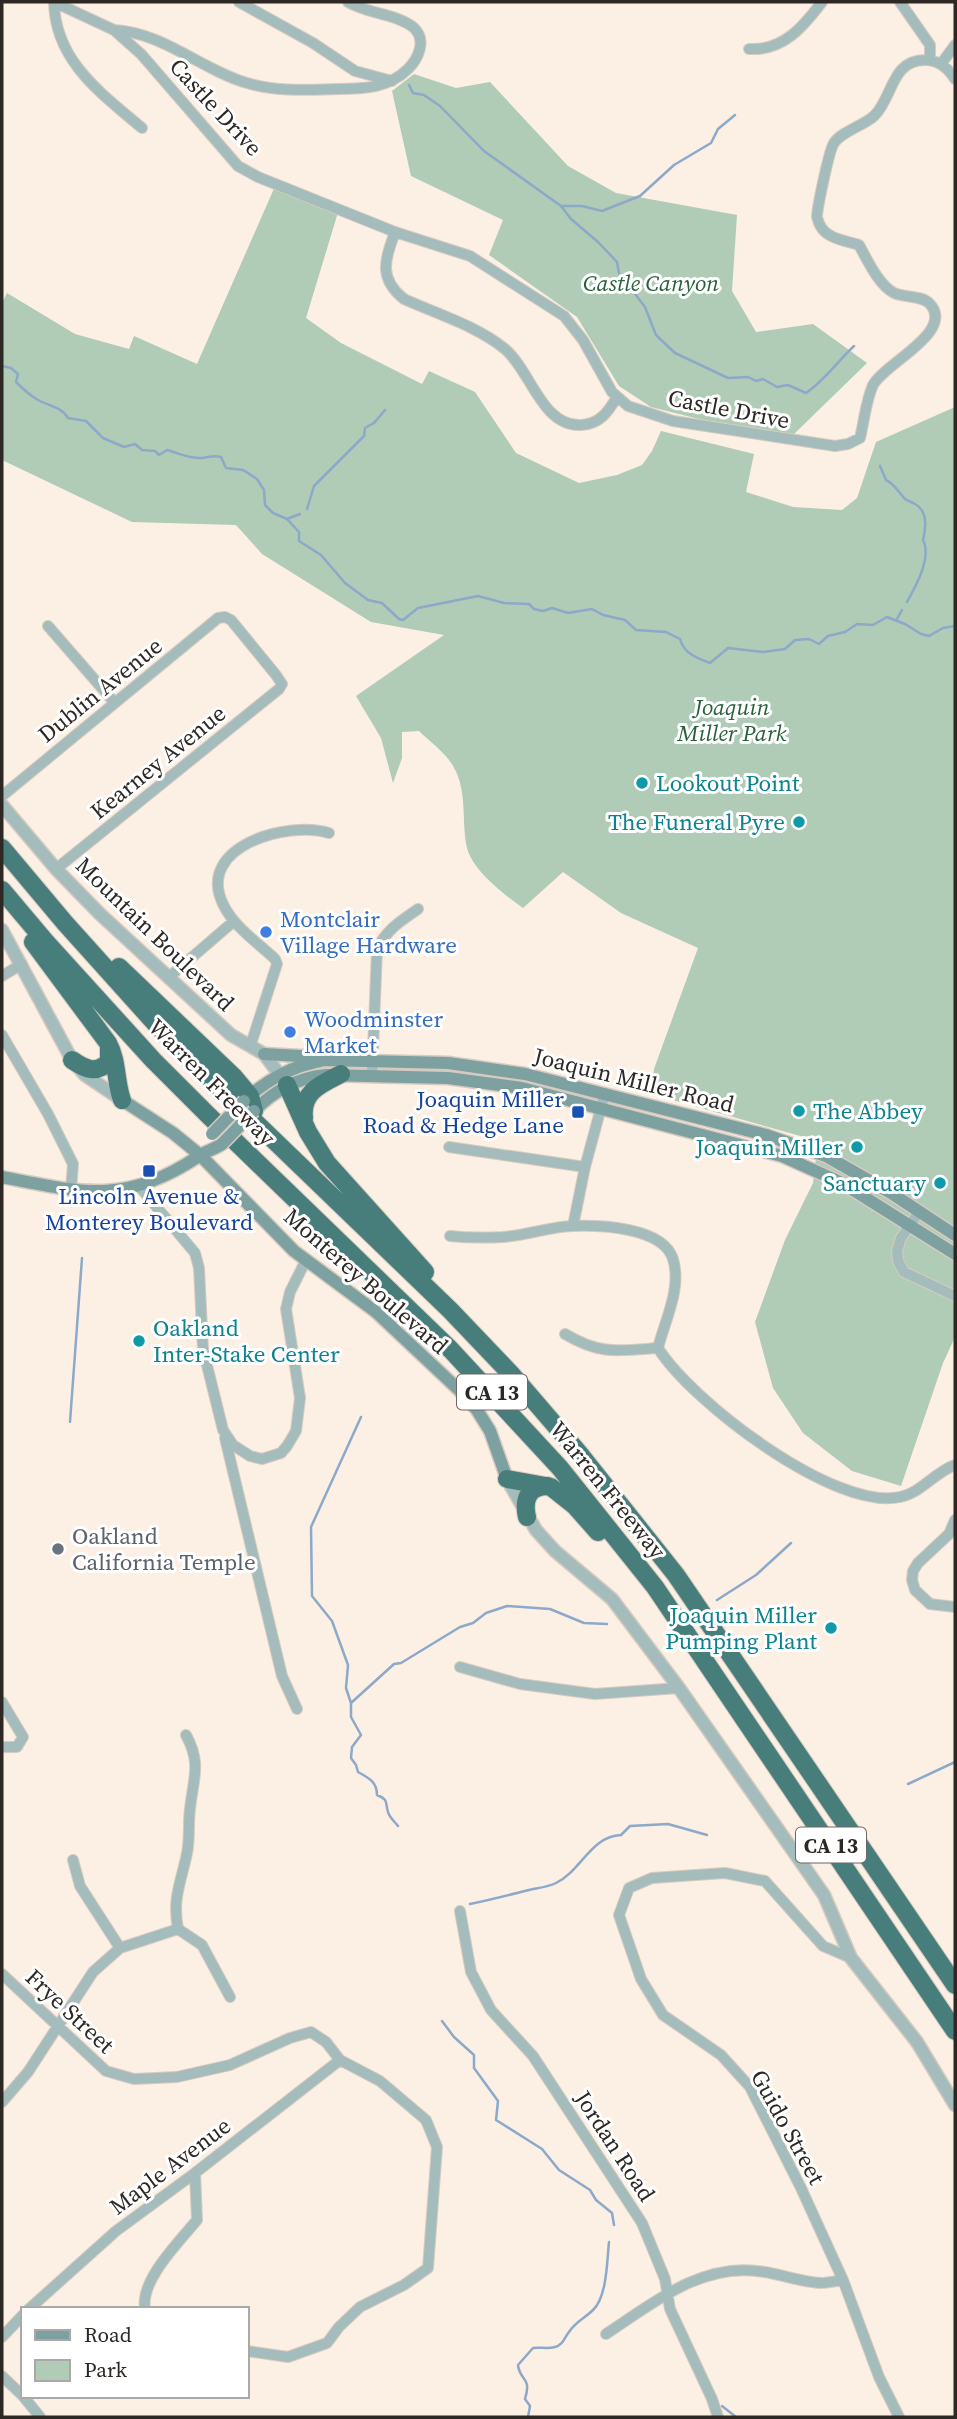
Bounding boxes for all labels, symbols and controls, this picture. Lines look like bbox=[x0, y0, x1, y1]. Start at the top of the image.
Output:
street label: Castle Drive bbox=[162, 51, 270, 163]
park label: Castle Canyon bbox=[583, 267, 719, 299]
street label: Castle Drive bbox=[666, 382, 792, 436]
street label: Dublin Avenue bbox=[31, 630, 169, 750]
park label: Joaquin Miller Park bbox=[677, 691, 787, 749]
street label: Kearney Avenue bbox=[84, 697, 232, 827]
place label: Lookout Point bbox=[656, 767, 800, 799]
marker: Lookout Point bbox=[634, 775, 650, 791]
place label: The Funeral Pyre bbox=[608, 806, 785, 838]
marker: The Funeral Pyre bbox=[791, 814, 807, 830]
street label: Mountain Boulevard bbox=[69, 850, 241, 1018]
place label: Montclair Village Hardware bbox=[280, 903, 457, 961]
marker: Montclair Village Hardware bbox=[258, 924, 274, 940]
place label: Woodminster Market bbox=[304, 1003, 443, 1061]
street label: Warren Freeway bbox=[141, 1011, 283, 1153]
marker: Woodminster Market bbox=[282, 1024, 298, 1040]
street label: Joaquin Miller Road bbox=[530, 1039, 737, 1120]
place label: Joaquin Miller Road & Hedge Lane bbox=[363, 1083, 564, 1141]
place label: The Abbey bbox=[813, 1095, 923, 1127]
marker: The Abbey bbox=[791, 1103, 807, 1119]
marker: Joaquin Miller Road & Hedge Lane bbox=[570, 1104, 586, 1120]
place label: Joaquin Miller bbox=[694, 1131, 843, 1163]
marker: Joaquin Miller bbox=[849, 1139, 865, 1155]
marker: Lincoln Avenue & Monterey Boulevard bbox=[141, 1163, 157, 1179]
place label: Sanctuary bbox=[823, 1167, 926, 1199]
marker: Sanctuary bbox=[932, 1175, 948, 1191]
place label: Lincoln Avenue & Monterey Boulevard bbox=[45, 1180, 253, 1238]
street label: Monterey Boulevard bbox=[277, 1201, 455, 1361]
place label: Oakland Inter-Stake Center bbox=[153, 1312, 340, 1370]
marker: Oakland Inter-Stake Center bbox=[131, 1333, 147, 1349]
road number: CA 13 bbox=[457, 1374, 527, 1410]
street label: Warren Freeway bbox=[543, 1414, 674, 1566]
place label: Oakland California Temple bbox=[72, 1520, 256, 1578]
marker: Oakland California Temple bbox=[50, 1541, 66, 1557]
place label: Joaquin Miller Pumping Plant bbox=[665, 1599, 818, 1657]
marker: Joaquin Miller Pumping Plant bbox=[823, 1620, 839, 1636]
road number: CA 13 bbox=[796, 1828, 866, 1862]
street label: Frye Street bbox=[19, 1962, 122, 2061]
street label: Guido Street bbox=[743, 2064, 833, 2191]
street label: Jordan Road bbox=[567, 2084, 663, 2208]
street label: Maple Avenue bbox=[103, 2110, 237, 2222]
legend bbox=[21, 2307, 248, 2398]
text: Road bbox=[84, 2320, 132, 2349]
text: Park bbox=[84, 2355, 128, 2384]

